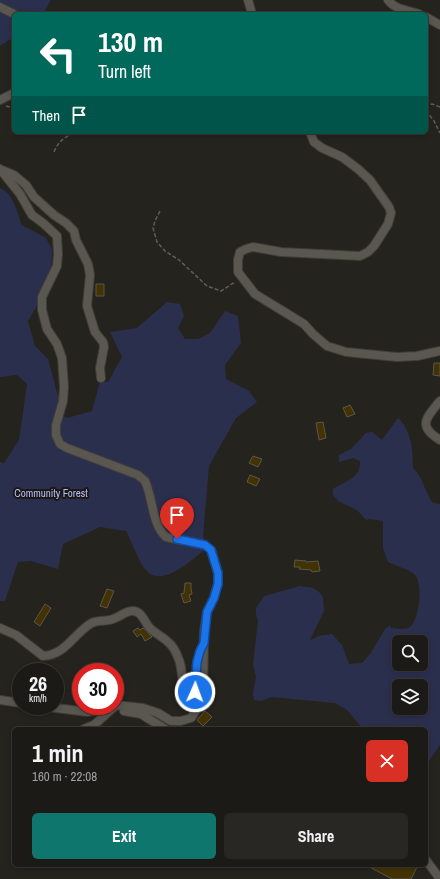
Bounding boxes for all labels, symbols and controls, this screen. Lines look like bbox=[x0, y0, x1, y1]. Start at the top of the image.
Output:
text: 130 m bbox=[98, 23, 163, 61]
icon: left bbox=[32, 28, 84, 80]
text: Turn left bbox=[98, 59, 151, 84]
icon: arrive bbox=[68, 104, 90, 126]
text: Then bbox=[32, 105, 60, 126]
park label: Community Forest bbox=[14, 486, 88, 500]
pin bbox=[160, 498, 194, 539]
icon: arrive bbox=[166, 504, 188, 526]
map controls bbox=[392, 635, 428, 715]
button: search bbox=[392, 635, 428, 671]
speed limit sign: 30 bbox=[72, 663, 124, 715]
text: 26 bbox=[29, 670, 47, 697]
position arrow bbox=[174, 671, 216, 713]
button: layers bbox=[392, 679, 428, 715]
text: km/h bbox=[29, 692, 47, 705]
text: 1 min bbox=[32, 737, 83, 769]
button: close bbox=[366, 740, 408, 782]
text: 160 m · 22:08 bbox=[32, 768, 97, 785]
button: Exit bbox=[32, 813, 216, 859]
button: Share bbox=[224, 813, 408, 859]

